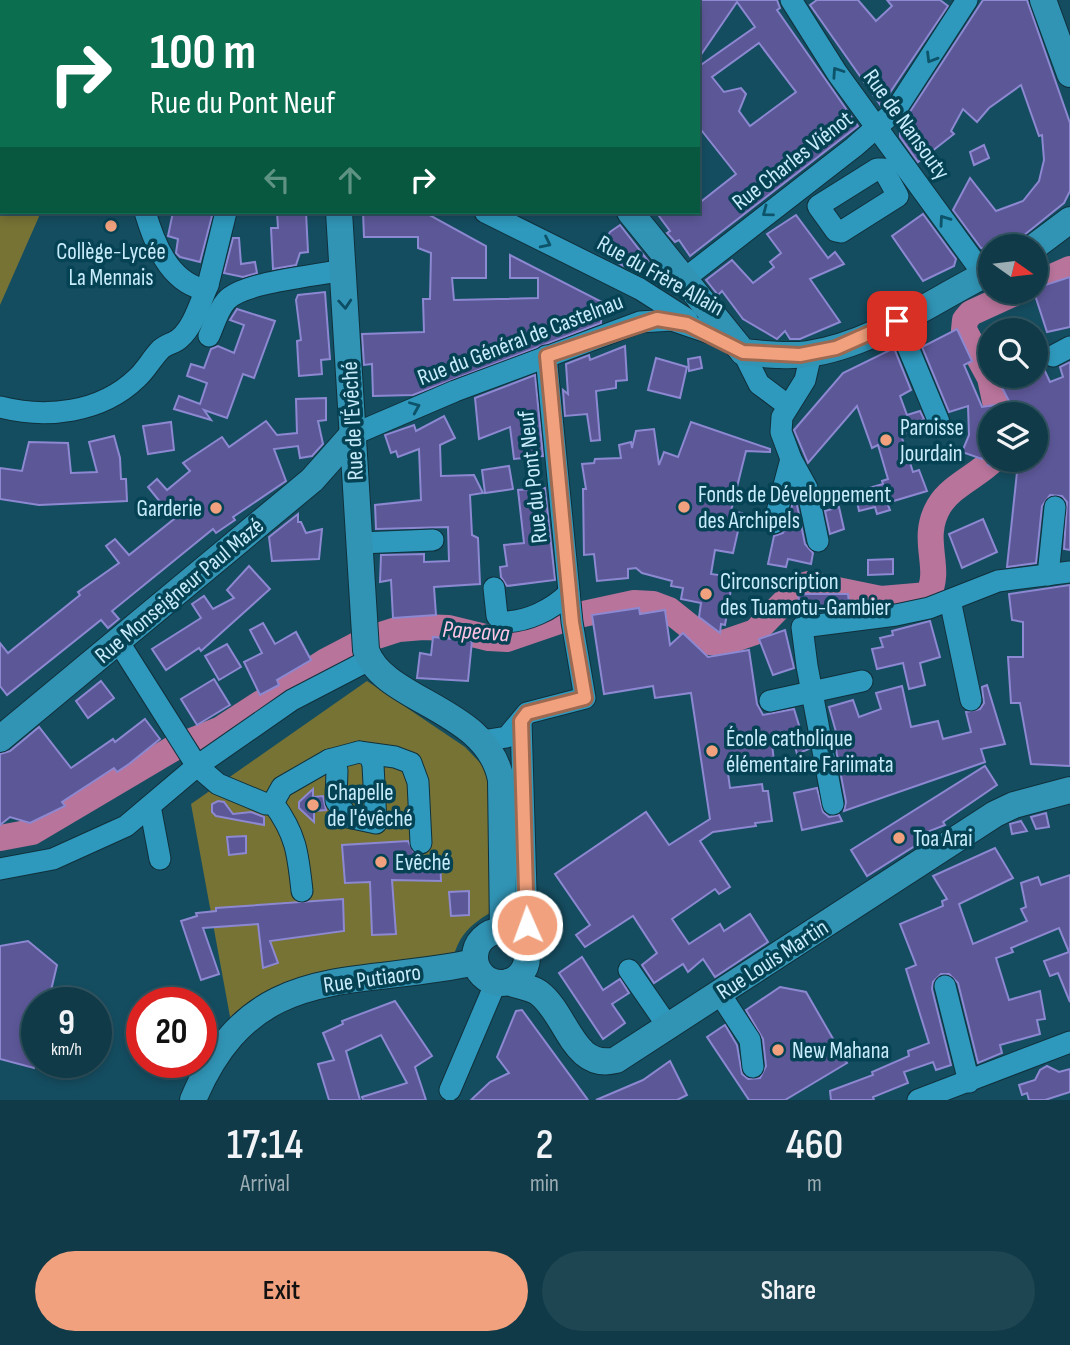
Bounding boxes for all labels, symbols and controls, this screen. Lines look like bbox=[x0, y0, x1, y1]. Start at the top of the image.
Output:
text: 100 m bbox=[150, 24, 256, 83]
icon: right bbox=[35, 28, 126, 119]
one-way arrow bbox=[927, 50, 940, 63]
street label: Rue de Nansouty bbox=[857, 64, 956, 185]
one-way arrow bbox=[833, 67, 845, 80]
text: Rue du Pont Neuf bbox=[150, 84, 335, 123]
street label: Rue Charles Viénot bbox=[727, 105, 858, 217]
icon: left bbox=[258, 161, 296, 199]
icon: ahead bbox=[331, 161, 369, 199]
icon: right bbox=[404, 161, 442, 199]
one-way arrow bbox=[762, 204, 775, 216]
one-way arrow bbox=[940, 215, 952, 228]
marker: Collège-Lycée La Mennais bbox=[103, 218, 119, 234]
street label: Rue du Frère Allain bbox=[592, 229, 729, 322]
north arrow bbox=[978, 234, 1048, 304]
map controls bbox=[978, 234, 1048, 472]
one-way arrow bbox=[539, 235, 551, 249]
place label: Collège-Lycée La Mennais bbox=[56, 238, 166, 292]
street label: Rue du Général de Castelnau bbox=[414, 288, 627, 392]
pin bbox=[867, 291, 927, 351]
one-way arrow bbox=[337, 299, 352, 310]
icon: arrive bbox=[878, 302, 916, 340]
button: search bbox=[978, 318, 1048, 388]
street label: Rue de l'Évêché bbox=[336, 361, 370, 481]
one-way arrow bbox=[408, 401, 420, 415]
button: layers bbox=[978, 402, 1048, 472]
street label: Rue du Pont Neuf bbox=[512, 409, 554, 545]
place label: Paroisse Jourdain bbox=[899, 414, 964, 468]
marker: Paroisse Jourdain bbox=[878, 432, 894, 448]
place label: Fonds de Développement des Archipels bbox=[698, 481, 891, 535]
place label: Garderie bbox=[137, 495, 202, 523]
marker: Fonds de Développement des Archipels bbox=[676, 499, 692, 515]
marker: Garderie bbox=[208, 500, 224, 516]
street label: Rue Monseigneur Paul Mazé bbox=[90, 512, 270, 670]
place label: Circonscription des Tuamotu-Gambier bbox=[720, 568, 891, 622]
marker: Circonscription des Tuamotu-Gambier bbox=[698, 586, 714, 602]
water label: Papeava bbox=[442, 615, 511, 648]
place label: École catholique élémentaire Fariimata bbox=[726, 725, 894, 779]
marker: École catholique élémentaire Fariimata bbox=[704, 743, 720, 759]
place label: Chapelle de l'évêché bbox=[327, 779, 413, 833]
marker: Chapelle de l'évêché bbox=[305, 797, 321, 813]
place label: Toa Arai bbox=[913, 825, 973, 853]
marker: Toa Arai bbox=[891, 830, 907, 846]
place label: Evêché bbox=[395, 849, 451, 877]
marker: Evêché bbox=[373, 854, 389, 870]
position arrow bbox=[490, 888, 564, 962]
street label: Rue Louis Martin bbox=[712, 913, 834, 1006]
street label: Rue Putiaoro bbox=[322, 958, 423, 1000]
speed limit sign: 20 bbox=[126, 987, 217, 1078]
text: 9 bbox=[58, 1002, 75, 1045]
place label: New Mahana bbox=[792, 1037, 889, 1065]
text: km/h bbox=[51, 1039, 82, 1060]
marker: New Mahana bbox=[770, 1042, 786, 1058]
text: 17:14 bbox=[227, 1120, 303, 1171]
text: 2 bbox=[536, 1120, 553, 1171]
text: 460 bbox=[786, 1120, 843, 1171]
text: Arrival bbox=[240, 1170, 290, 1198]
text: min bbox=[530, 1170, 559, 1198]
text: m bbox=[807, 1170, 822, 1198]
button: Exit bbox=[35, 1251, 528, 1331]
button: Share bbox=[542, 1251, 1035, 1331]

